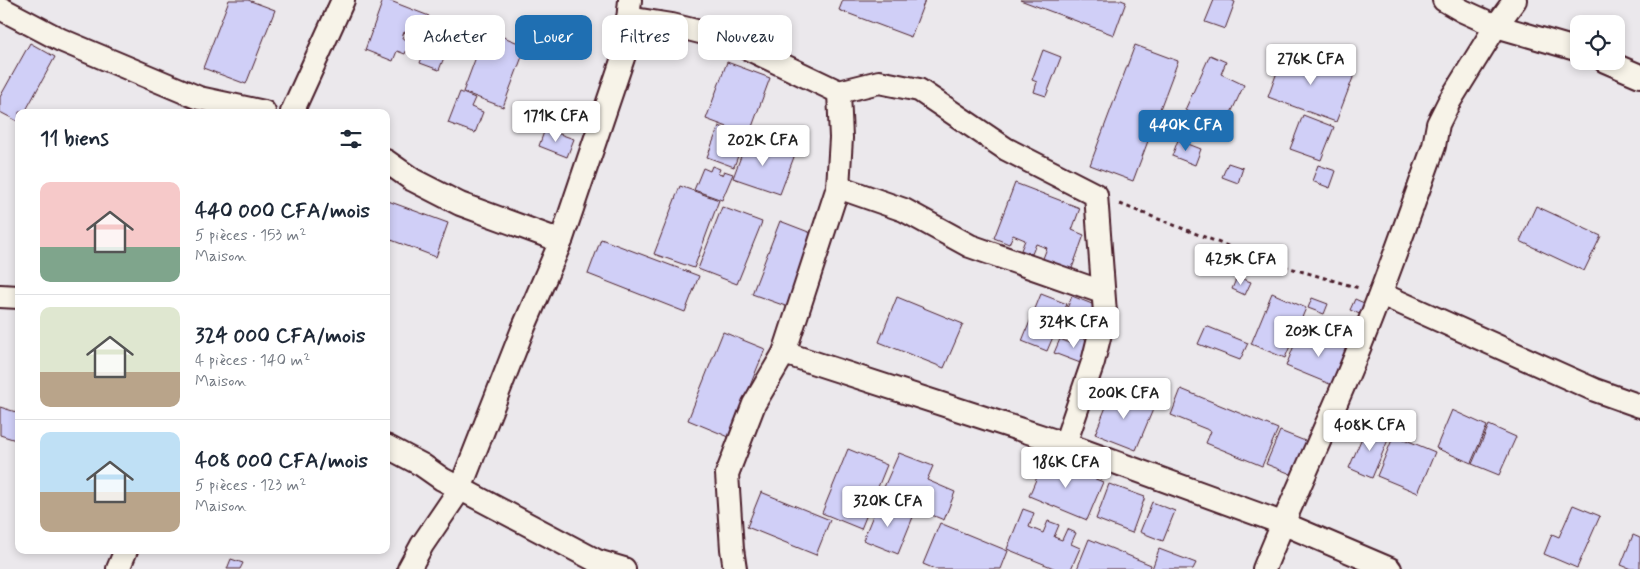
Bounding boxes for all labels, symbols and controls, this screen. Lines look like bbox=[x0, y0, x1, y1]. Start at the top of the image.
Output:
chip: Acheter bbox=[405, 15, 505, 60]
chip: Louer bbox=[515, 15, 592, 60]
chip: Filtres bbox=[602, 15, 688, 60]
chip: Nouveau bbox=[698, 15, 792, 60]
map controls bbox=[1570, 15, 1625, 70]
button: locate bbox=[1570, 15, 1625, 70]
pin: 276K CFA bbox=[1259, 44, 1363, 86]
text: 276K CFA bbox=[1277, 49, 1345, 70]
pin: 171K CFA bbox=[504, 100, 608, 143]
text: 171K CFA bbox=[523, 106, 589, 127]
pin: 440K CFA bbox=[1134, 110, 1238, 152]
text: 440K CFA bbox=[1150, 115, 1222, 136]
pin: 202K CFA bbox=[711, 124, 815, 167]
text: 11 biens bbox=[40, 125, 109, 153]
icon: filters bbox=[337, 125, 365, 153]
text: 202K CFA bbox=[728, 130, 798, 151]
text: 440 000 CFA/mois bbox=[195, 197, 370, 225]
icon: home bbox=[80, 202, 140, 262]
text: 5 pièces · 153 m² bbox=[195, 225, 306, 246]
pin: 425K CFA bbox=[1189, 244, 1293, 286]
text: Maison bbox=[195, 246, 247, 267]
text: 425K CFA bbox=[1206, 249, 1276, 270]
pin: 324K CFA bbox=[1022, 306, 1126, 349]
text: 324K CFA bbox=[1039, 312, 1109, 333]
pin: 203K CFA bbox=[1267, 316, 1371, 358]
text: 203K CFA bbox=[1285, 321, 1353, 342]
text: 324 000 CFA/mois bbox=[195, 322, 365, 350]
icon: home bbox=[80, 327, 140, 387]
text: 4 pièces · 140 m² bbox=[195, 350, 310, 371]
text: Maison bbox=[195, 371, 247, 392]
pin: 200K CFA bbox=[1072, 378, 1176, 420]
text: 200K CFA bbox=[1089, 383, 1159, 404]
pin: 408K CFA bbox=[1318, 410, 1422, 452]
text: 408K CFA bbox=[1334, 415, 1406, 436]
pin: 186K CFA bbox=[1014, 446, 1118, 489]
text: 408 000 CFA/mois bbox=[195, 447, 368, 475]
icon: home bbox=[80, 452, 140, 512]
text: 186K CFA bbox=[1032, 452, 1100, 473]
text: 5 pièces · 123 m² bbox=[195, 475, 306, 496]
pin: 320K CFA bbox=[836, 486, 940, 528]
text: 320K CFA bbox=[853, 491, 923, 512]
text: Maison bbox=[195, 496, 247, 517]

